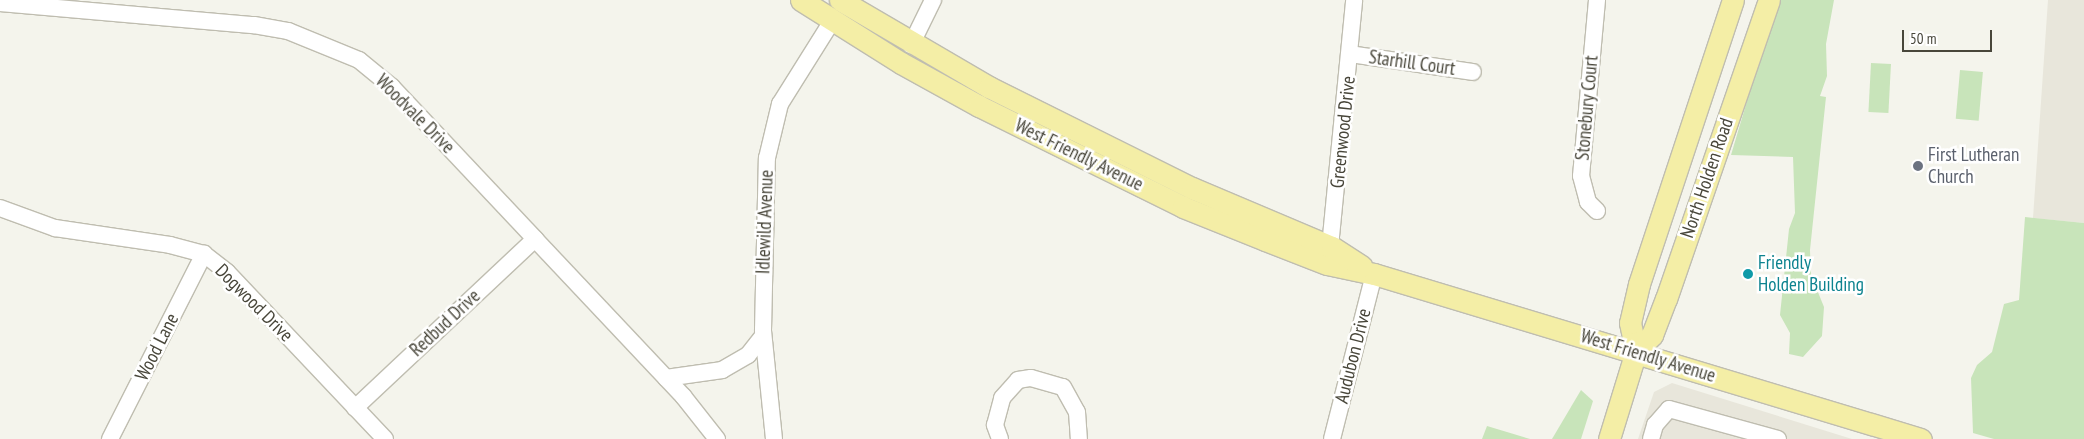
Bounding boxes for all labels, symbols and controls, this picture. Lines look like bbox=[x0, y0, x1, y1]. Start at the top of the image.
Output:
scale bar bbox=[1904, 20, 1994, 52]
text: 50 m bbox=[1910, 29, 1936, 48]
street label: Starhill Court bbox=[1367, 46, 1457, 80]
street label: Stonebury Court bbox=[1571, 54, 1603, 162]
street label: Woodvale Drive bbox=[371, 70, 459, 158]
street label: Greenwood Drive bbox=[1326, 75, 1360, 189]
street label: West Friendly Avenue bbox=[1011, 114, 1147, 196]
street label: North Holden Road bbox=[1676, 115, 1738, 241]
place label: First Lutheran Church bbox=[1928, 144, 2019, 188]
marker: First Lutheran Church bbox=[1912, 160, 1924, 172]
street label: Idlewild Avenue bbox=[752, 169, 778, 275]
place label: Friendly Holden Building bbox=[1758, 252, 1864, 296]
street label: Dogwood Drive bbox=[210, 259, 298, 347]
marker: Friendly Holden Building bbox=[1742, 268, 1754, 280]
street label: Redbud Drive bbox=[405, 285, 485, 361]
street label: Audubon Drive bbox=[1330, 306, 1376, 406]
street label: Wood Lane bbox=[130, 310, 184, 384]
street label: West Friendly Avenue bbox=[1577, 325, 1719, 387]

